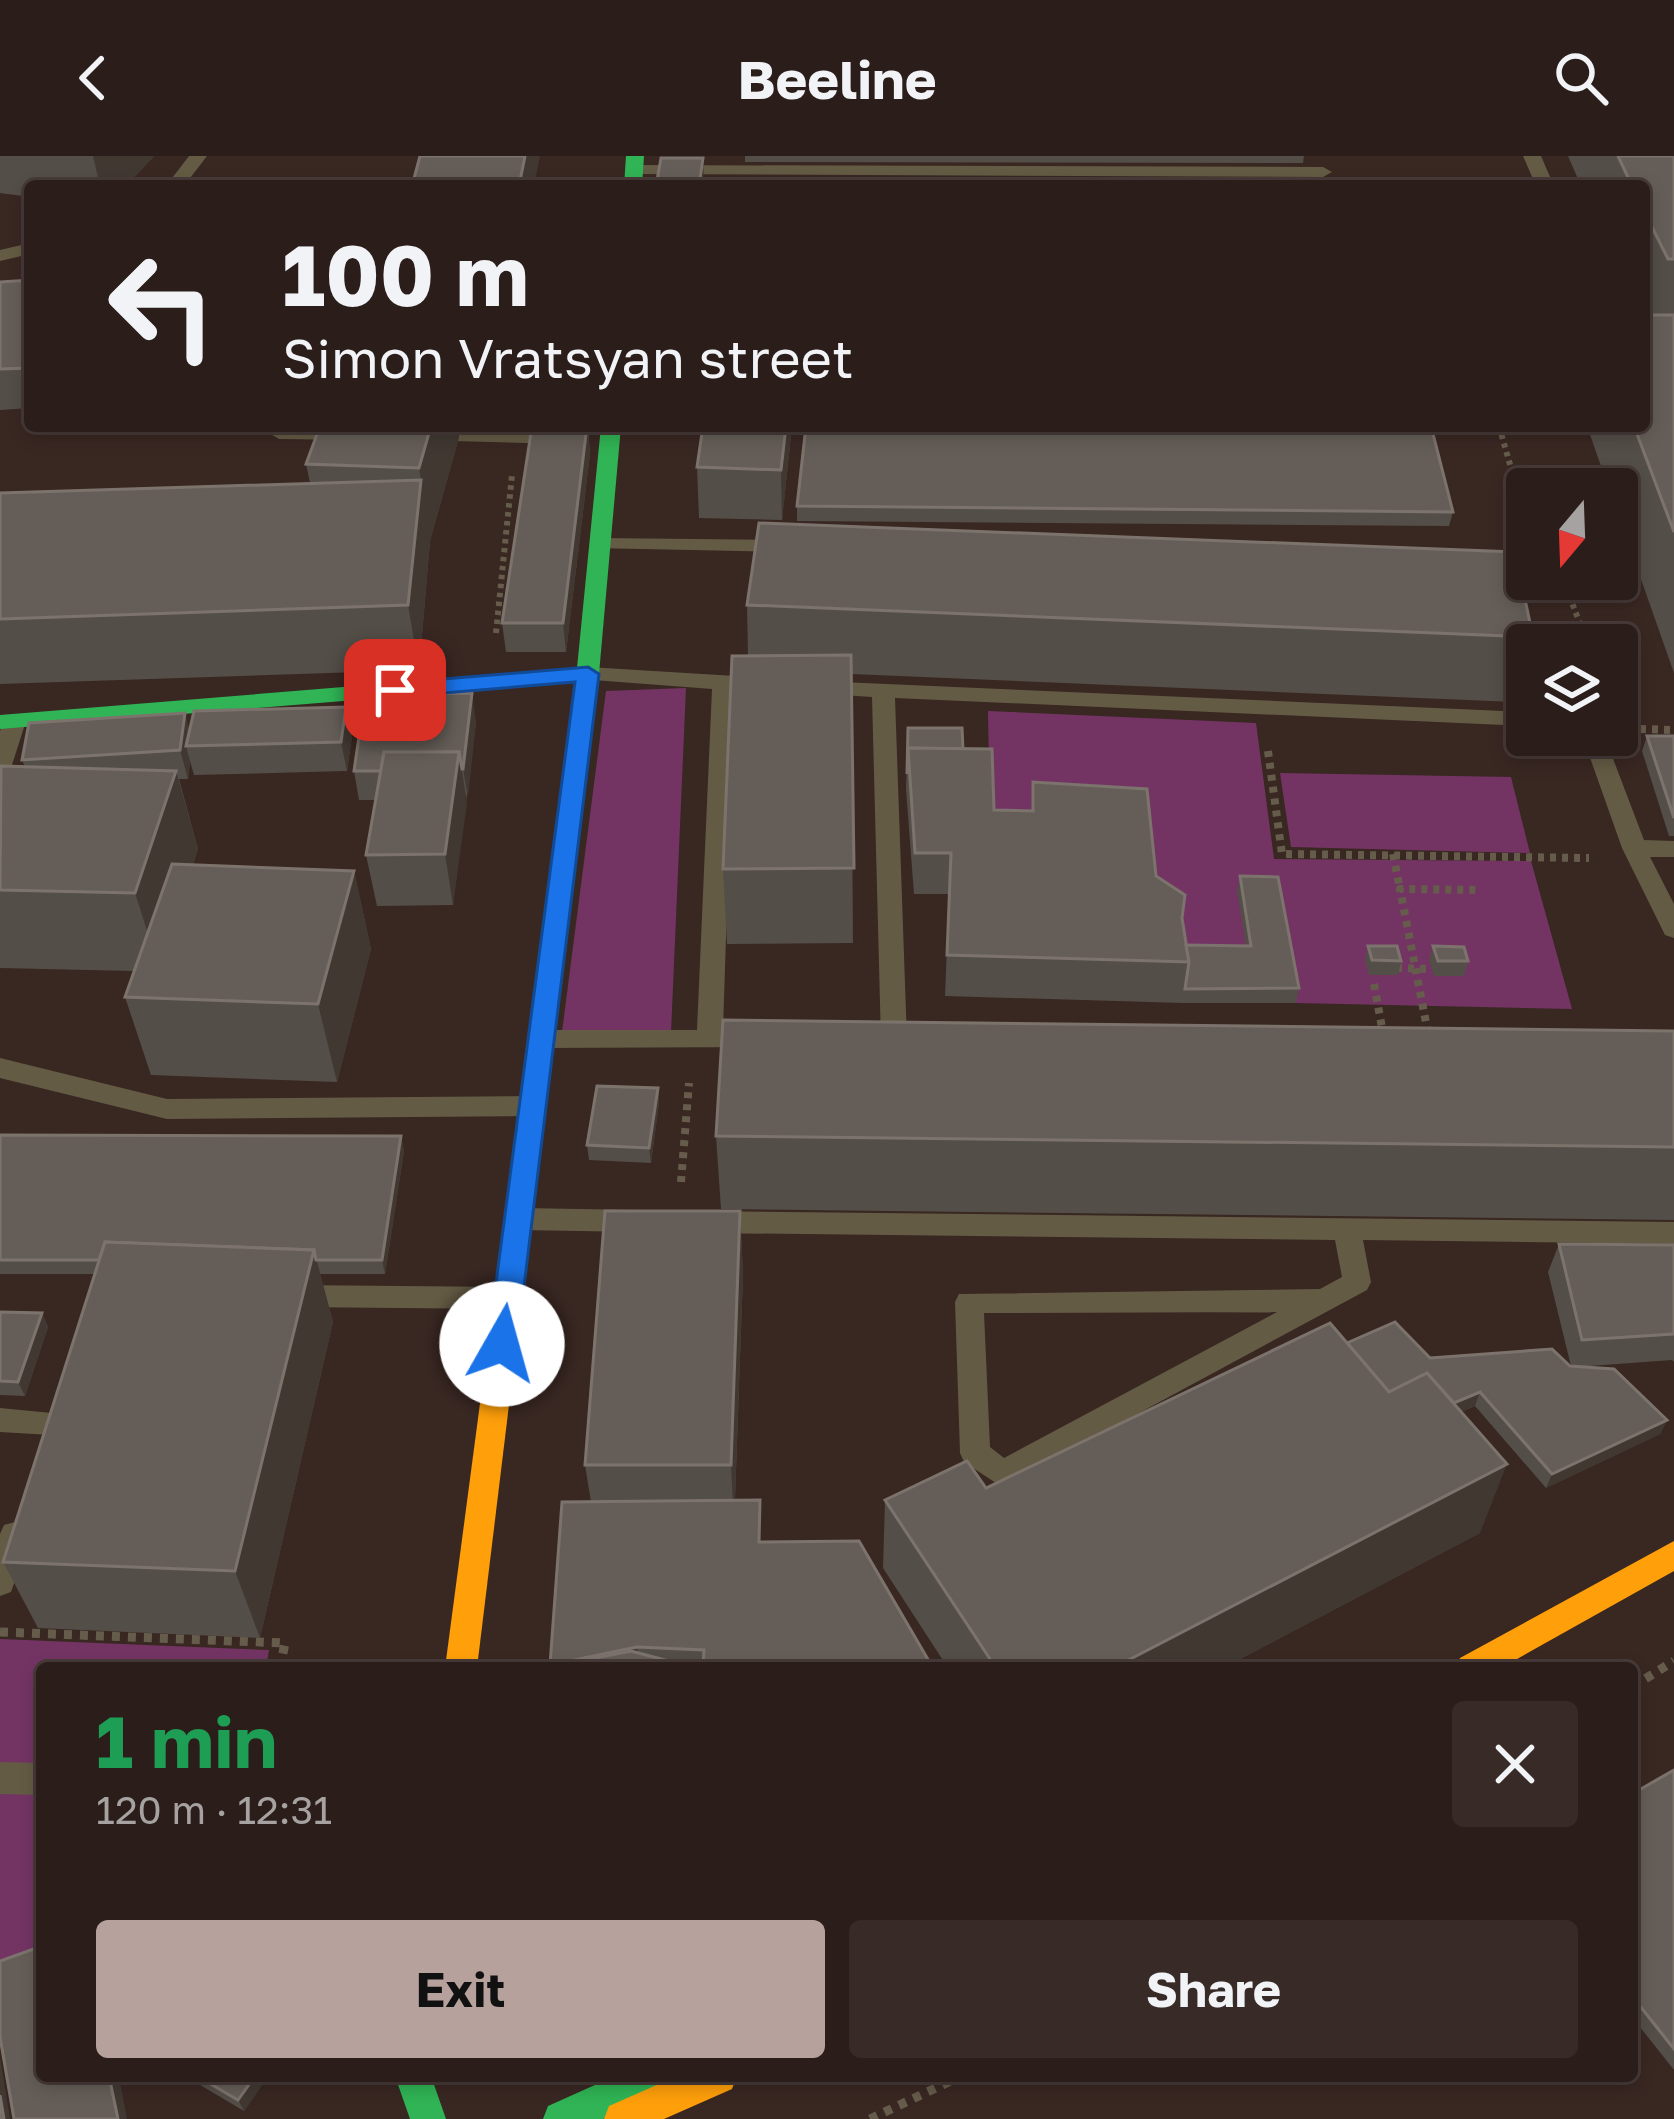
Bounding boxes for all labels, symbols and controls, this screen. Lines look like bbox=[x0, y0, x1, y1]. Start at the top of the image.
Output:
icon: back bbox=[60, 45, 126, 111]
icon: search bbox=[1548, 45, 1614, 111]
text: Beeline bbox=[737, 46, 937, 111]
text: 100 m bbox=[282, 224, 529, 324]
icon: left bbox=[84, 228, 240, 384]
text: Simon Vratsyan street bbox=[282, 325, 853, 390]
north arrow bbox=[1506, 468, 1638, 600]
map controls bbox=[1506, 468, 1638, 756]
button: layers bbox=[1506, 624, 1638, 756]
pin bbox=[344, 639, 446, 741]
icon: arrive bbox=[362, 657, 428, 723]
position arrow bbox=[439, 1281, 565, 1407]
text: 1 min bbox=[96, 1697, 277, 1784]
button: close bbox=[1452, 1701, 1578, 1827]
text: 120 m · 12:31 bbox=[96, 1786, 332, 1833]
button: Exit bbox=[96, 1920, 825, 2058]
button: Share bbox=[849, 1920, 1578, 2058]

